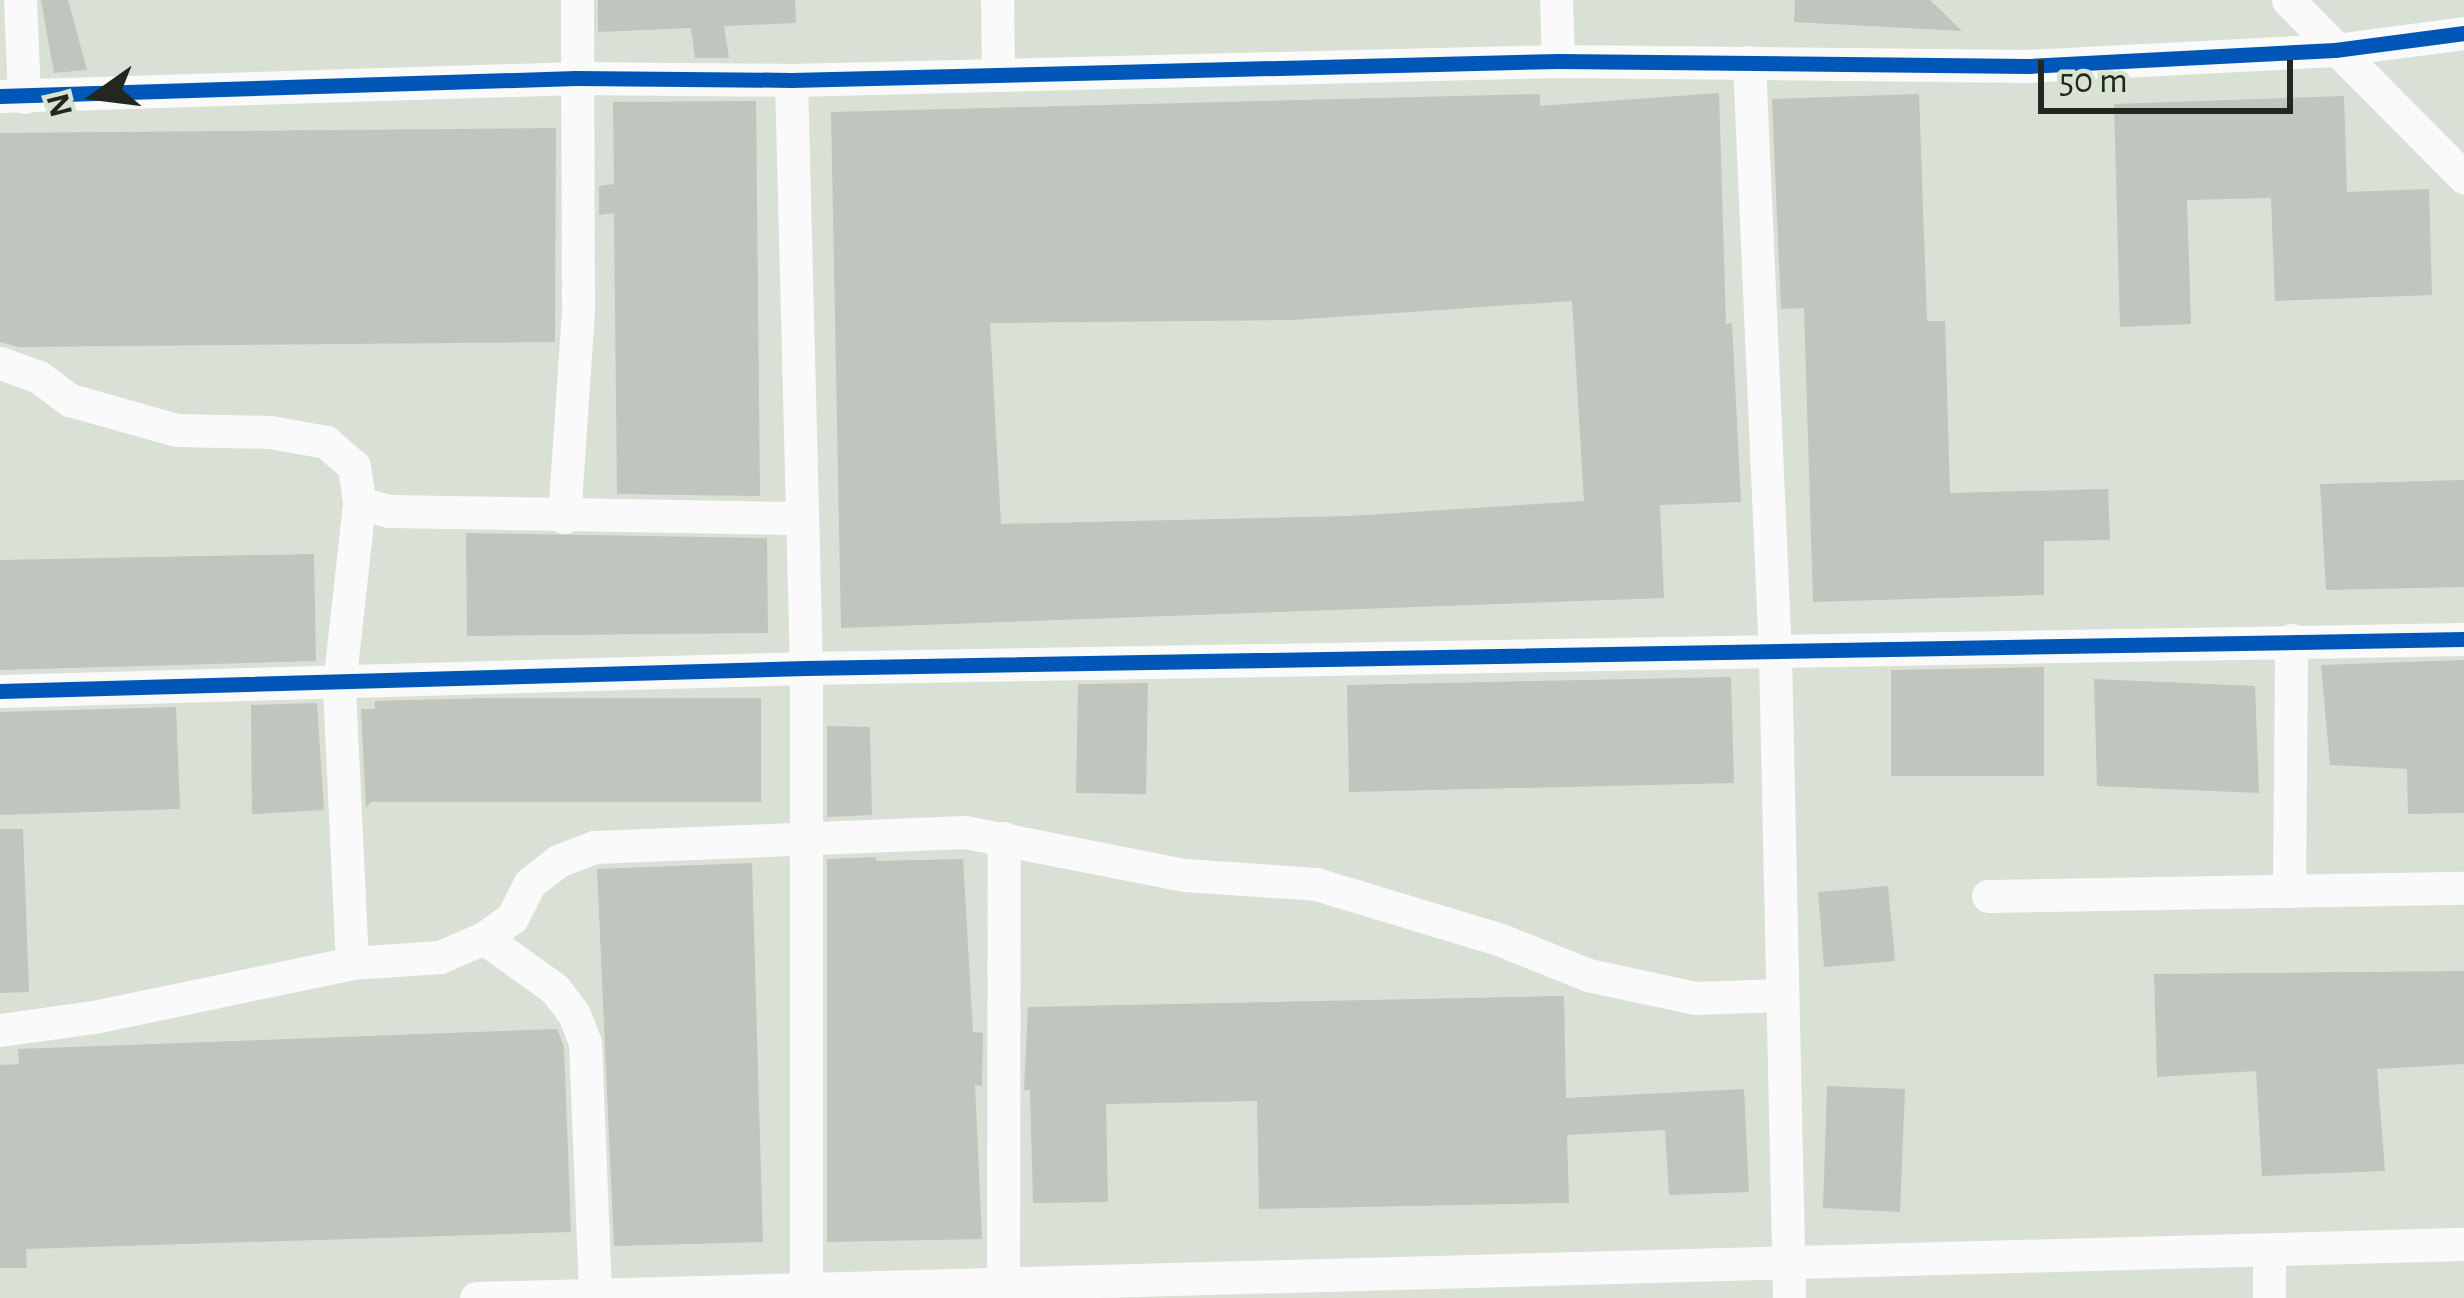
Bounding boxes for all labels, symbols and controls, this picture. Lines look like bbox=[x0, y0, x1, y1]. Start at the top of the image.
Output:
north arrow bbox=[36, 36, 156, 156]
scale bar bbox=[2044, 36, 2299, 110]
text: 50 m bbox=[2059, 63, 2128, 99]
text: N bbox=[42, 90, 79, 120]

